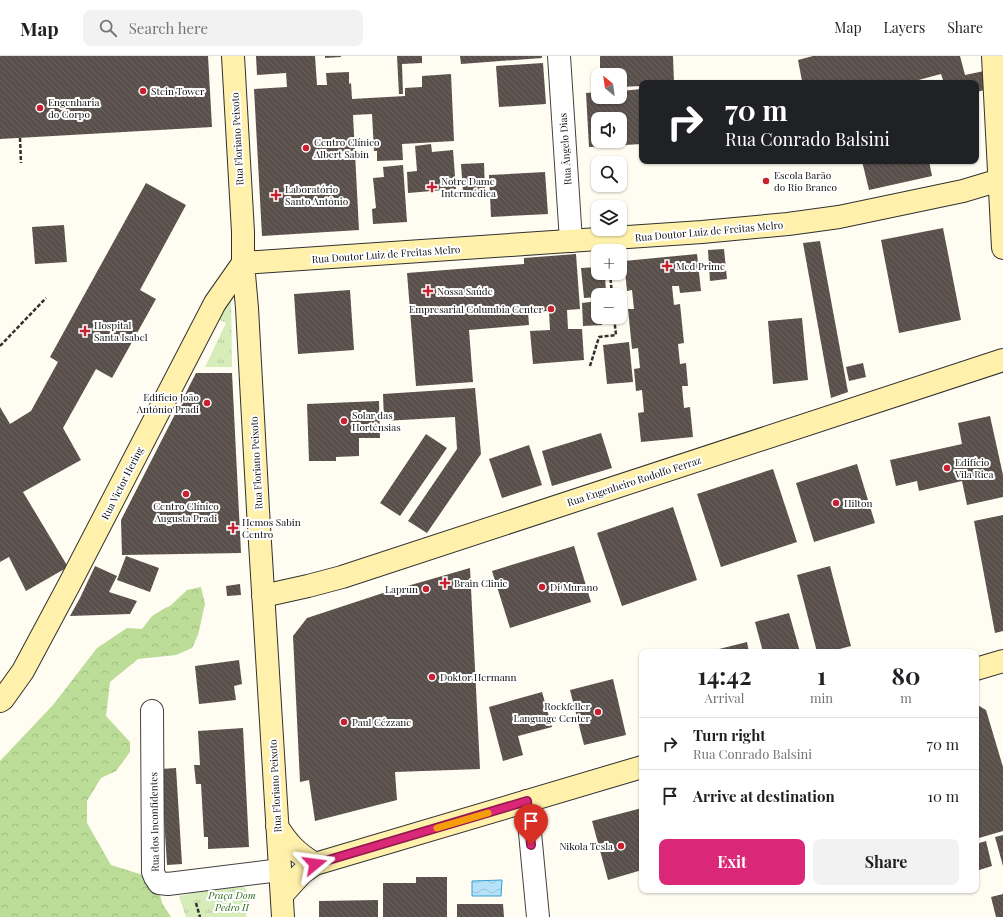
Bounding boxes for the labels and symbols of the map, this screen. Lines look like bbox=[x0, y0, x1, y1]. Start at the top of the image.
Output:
north arrow bbox=[591, 68, 627, 104]
place label: Stein Tower bbox=[151, 84, 205, 98]
marker: Stein Tower bbox=[138, 86, 148, 96]
street label: Rua Floriano Peixoto bbox=[228, 92, 246, 186]
place label: Engenharia do Corpo bbox=[48, 95, 99, 121]
marker: Engenharia do Corpo bbox=[35, 103, 45, 113]
street label: Rua Ângelo Dias bbox=[556, 113, 574, 185]
place label: Centro Clínico Albert Sabin bbox=[313, 135, 380, 161]
marker: Centro Clínico Albert Sabin bbox=[301, 143, 311, 153]
place label: Escola Barão do Rio Branco bbox=[774, 168, 838, 194]
place label: Notre Dame Intermédica bbox=[441, 174, 496, 200]
marker: Escola Barão do Rio Branco bbox=[761, 176, 771, 186]
marker: Notre Dame Intermédica bbox=[426, 181, 438, 193]
place label: Laboratório Santo Antônio bbox=[285, 182, 349, 208]
marker: Laboratório Santo Antônio bbox=[270, 189, 282, 201]
street label: Rua Doutor Luiz de Freitas Melro bbox=[634, 218, 784, 244]
street label: Rua Doutor Luiz de Freitas Melro bbox=[311, 242, 461, 266]
place label: Med Prime bbox=[676, 259, 725, 273]
marker: Med Prime bbox=[661, 260, 673, 272]
place label: Nossa Saúde bbox=[437, 284, 493, 298]
marker: Nossa Saúde bbox=[422, 285, 434, 297]
place label: Empresarial Columbia Center bbox=[409, 302, 544, 316]
marker: Empresarial Columbia Center bbox=[546, 304, 556, 314]
place label: Hospital Santa Isabel bbox=[94, 318, 148, 344]
marker: Hospital Santa Isabel bbox=[79, 325, 91, 337]
place label: Edifício João Antônio Pradi bbox=[136, 390, 200, 416]
marker: Edifício João Antônio Pradi bbox=[202, 398, 212, 408]
place label: Solar das Hortênsias bbox=[352, 408, 401, 434]
street label: Rua Floriano Peixoto bbox=[247, 416, 265, 510]
marker: Solar das Hortênsias bbox=[339, 416, 349, 426]
street label: Rua Victor Hering bbox=[98, 444, 147, 522]
street label: Rua Engenheiro Rodolfo Ferraz bbox=[565, 453, 703, 509]
place label: Edifício Vila Rica bbox=[954, 455, 993, 481]
marker: Edifício Vila Rica bbox=[942, 463, 952, 473]
marker: Centro Clínico Augusta Pradi bbox=[181, 489, 191, 499]
place label: Hilton bbox=[844, 496, 872, 510]
marker: Hilton bbox=[831, 498, 841, 508]
place label: Centro Clínico Augusta Pradi bbox=[153, 499, 219, 525]
place label: Hemos Sabin Centro bbox=[242, 515, 301, 541]
marker: Hemos Sabin Centro bbox=[227, 522, 239, 534]
place label: Brain Clinic bbox=[454, 576, 508, 590]
marker: Brain Clinic bbox=[439, 577, 451, 589]
place label: Di Murano bbox=[550, 580, 598, 594]
place label: Laprun bbox=[385, 582, 418, 596]
marker: Di Murano bbox=[537, 582, 547, 592]
marker: Laprun bbox=[421, 584, 431, 594]
place label: Doktor Hermann bbox=[440, 670, 517, 684]
marker: Doktor Hermann bbox=[427, 672, 437, 682]
place label: Rockfeller Language Center bbox=[514, 699, 591, 725]
marker: Rockfeller Language Center bbox=[593, 707, 603, 717]
place label: Paul Cézzane bbox=[352, 715, 411, 729]
marker: Paul Cézzane bbox=[339, 717, 349, 727]
street label: Rua Floriano Peixoto bbox=[266, 739, 284, 833]
street label: Rua dos Inconfidentes bbox=[146, 772, 162, 872]
pin bbox=[514, 804, 548, 845]
place label: Nikola Tesla bbox=[559, 839, 613, 853]
marker: Nikola Tesla bbox=[616, 841, 626, 851]
position arrow bbox=[294, 843, 336, 885]
park label: Praça Dom Pedro II bbox=[207, 888, 256, 914]

